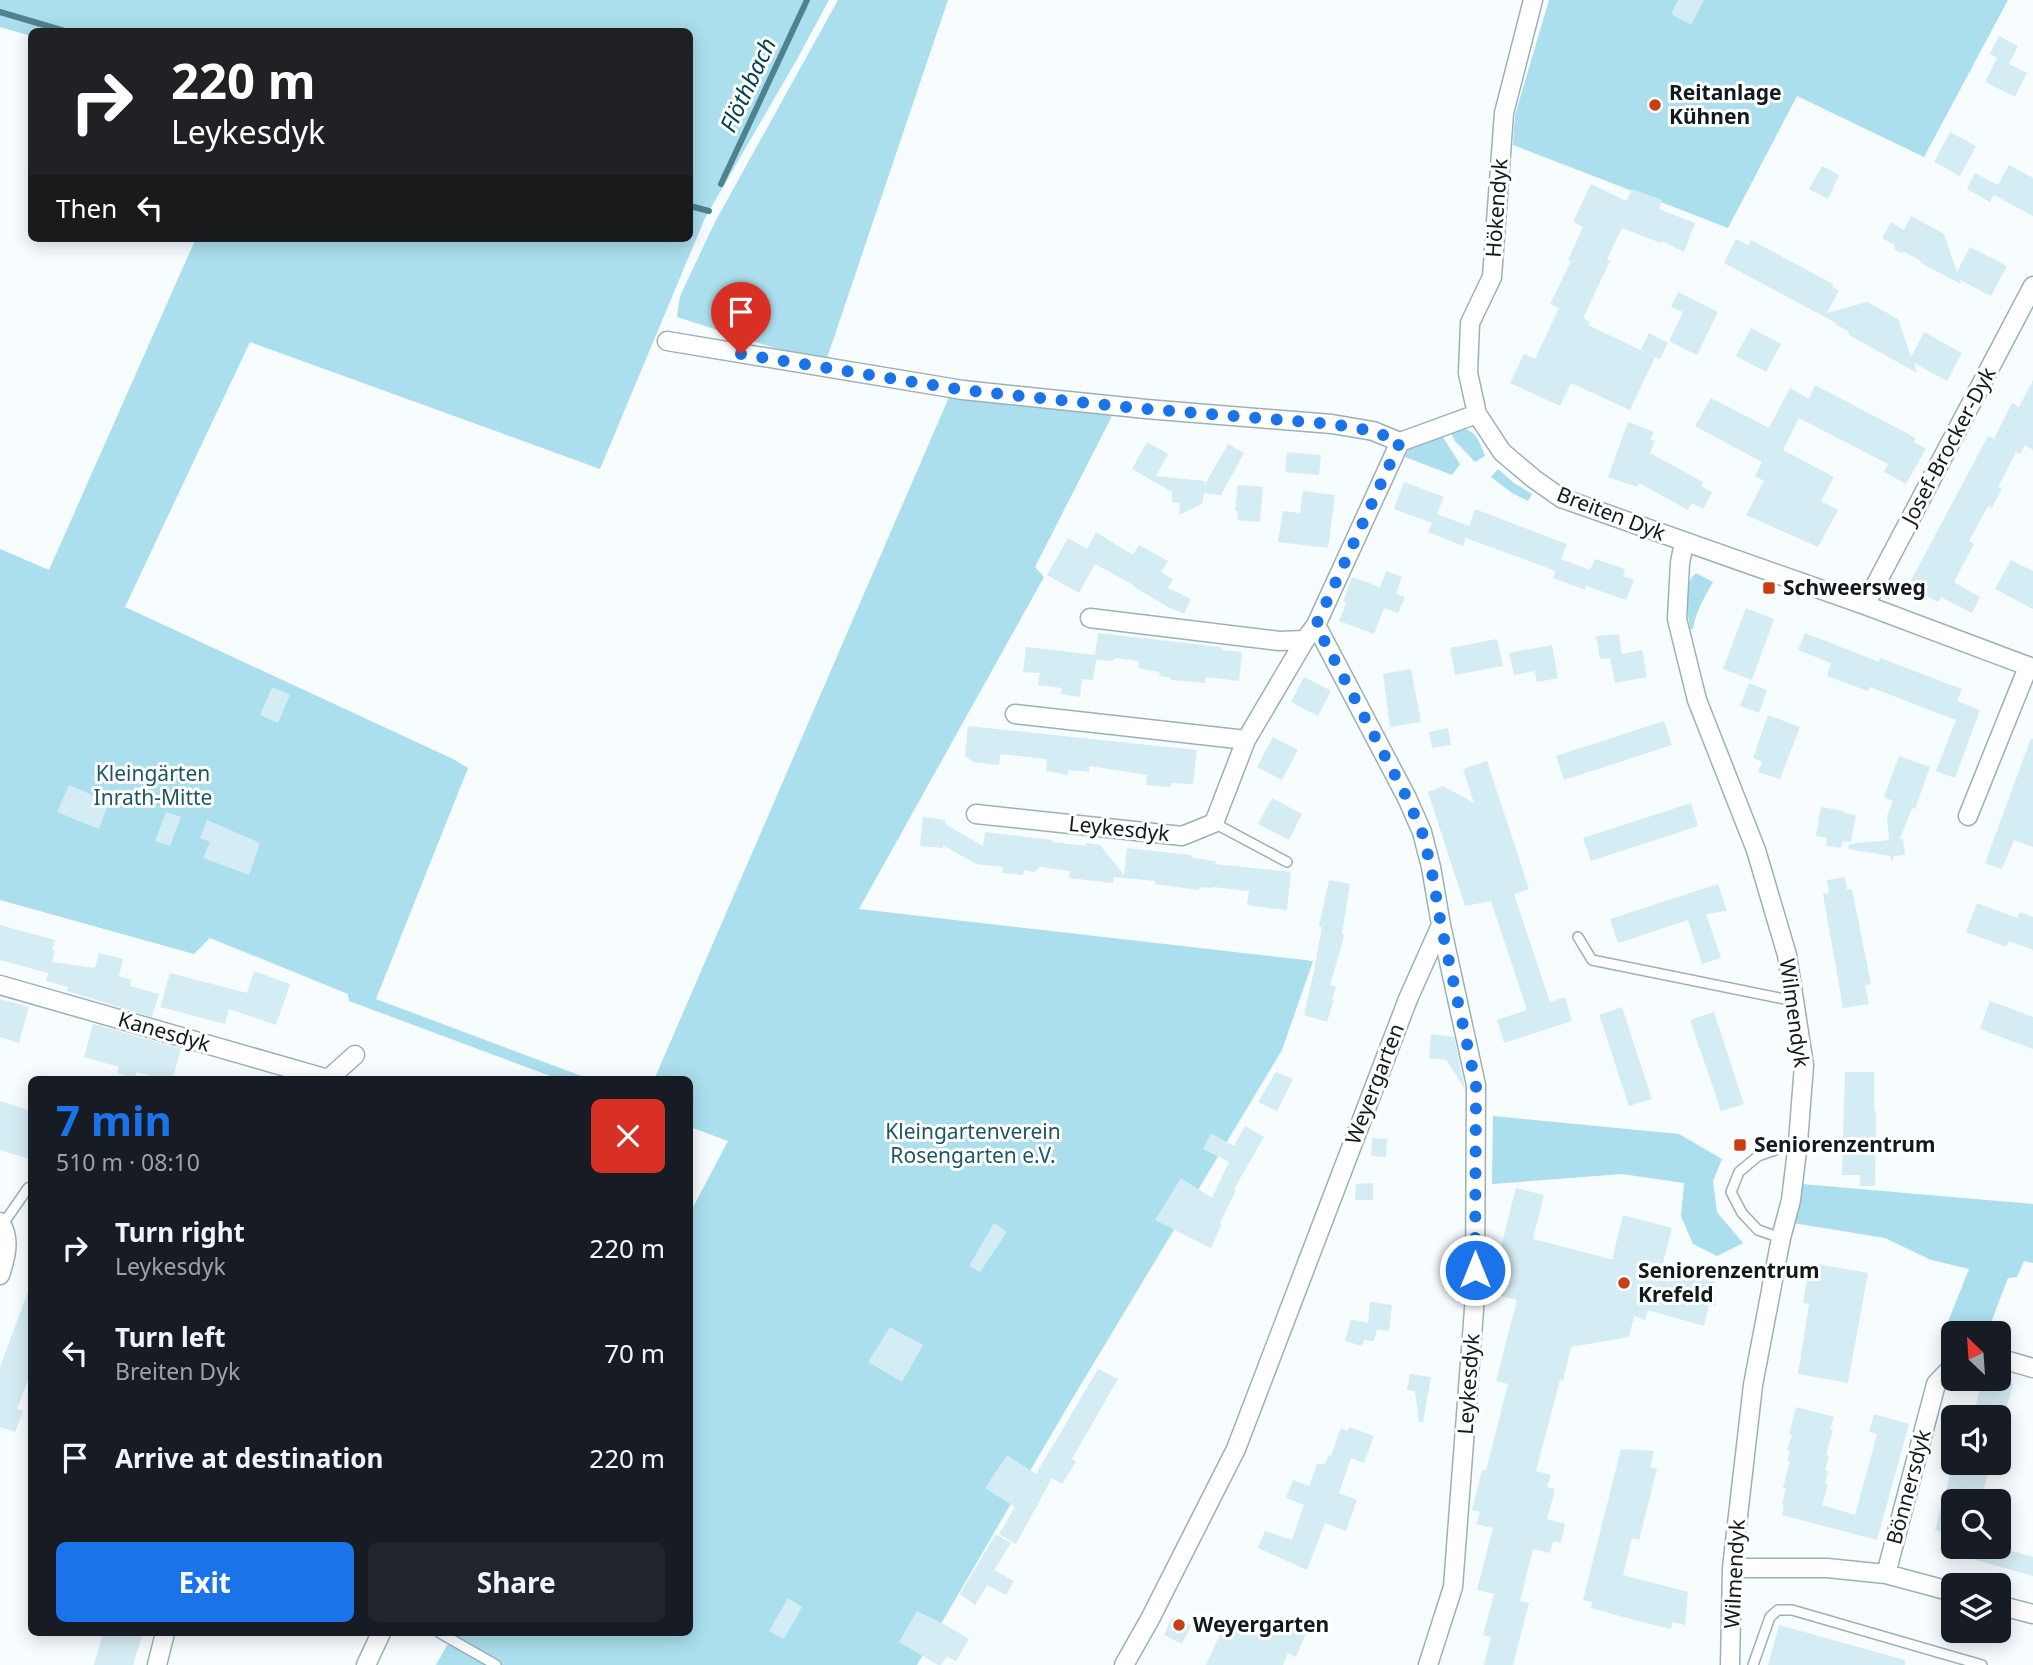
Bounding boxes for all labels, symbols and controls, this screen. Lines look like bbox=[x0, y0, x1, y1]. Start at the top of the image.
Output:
water label: Flöthbach bbox=[711, 32, 783, 137]
text: 220 m bbox=[171, 47, 316, 113]
icon: right bbox=[56, 56, 147, 147]
place label: Reitanlage Kühnen bbox=[1669, 78, 1782, 130]
marker: Reitanlage Kühnen bbox=[1647, 97, 1663, 113]
text: Leykesdyk bbox=[171, 110, 325, 153]
street label: Hökendyk bbox=[1479, 157, 1513, 258]
icon: left bbox=[131, 189, 169, 227]
text: Then bbox=[56, 190, 117, 226]
pin bbox=[711, 282, 771, 354]
icon: arrive bbox=[722, 293, 760, 331]
street label: Josef-Brocker-Dyk bbox=[1894, 361, 2002, 531]
street label: Breiten Dyk bbox=[1553, 480, 1670, 547]
place label: Schweersweg bbox=[1783, 573, 1926, 601]
marker: Schweersweg bbox=[1761, 580, 1777, 596]
park label: Kleingärten Inrath-Mitte bbox=[94, 759, 212, 811]
street label: Leykesdyk bbox=[1067, 809, 1172, 847]
street label: Wilmendyk bbox=[1773, 957, 1817, 1070]
street label: Kanesdyk bbox=[115, 1005, 214, 1058]
street label: Weyergarten bbox=[1338, 1019, 1410, 1148]
text: 7 min bbox=[56, 1091, 172, 1148]
button: close bbox=[591, 1099, 665, 1173]
park label: Kleingartenverein Rosengarten e.V. bbox=[885, 1117, 1061, 1169]
place label: Seniorenzentrum bbox=[1754, 1130, 1935, 1158]
marker: Seniorenzentrum bbox=[1732, 1137, 1748, 1153]
text: 510 m · 08:10 bbox=[56, 1146, 200, 1178]
text: Turn right bbox=[115, 1214, 245, 1250]
icon: right bbox=[56, 1229, 94, 1267]
text: 220 m bbox=[589, 1230, 665, 1266]
position arrow bbox=[1438, 1233, 1512, 1307]
text: Leykesdyk bbox=[115, 1250, 226, 1282]
place label: Seniorenzentrum Krefeld bbox=[1638, 1256, 1819, 1308]
marker: Seniorenzentrum Krefeld bbox=[1616, 1275, 1632, 1291]
text: Turn left bbox=[115, 1319, 226, 1355]
north arrow bbox=[1941, 1321, 2011, 1391]
map controls bbox=[1941, 1321, 2011, 1643]
street label: Leykesdyk bbox=[1451, 1332, 1486, 1435]
icon: left bbox=[56, 1334, 94, 1372]
text: 70 m bbox=[604, 1335, 665, 1371]
text: Breiten Dyk bbox=[115, 1355, 240, 1387]
button: sound bbox=[1941, 1405, 2011, 1475]
street label: Bönnersdyk bbox=[1879, 1426, 1937, 1547]
icon: arrive bbox=[56, 1439, 94, 1477]
text: Arrive at destination bbox=[115, 1440, 384, 1476]
text: 220 m bbox=[589, 1440, 665, 1476]
button: search bbox=[1941, 1489, 2011, 1559]
street label: Wilmendyk bbox=[1717, 1518, 1751, 1629]
button: Exit bbox=[56, 1542, 354, 1622]
button: Share bbox=[368, 1542, 665, 1622]
button: layers bbox=[1941, 1573, 2011, 1643]
place label: Weyergarten bbox=[1193, 1610, 1329, 1638]
marker: Weyergarten bbox=[1171, 1617, 1187, 1633]

